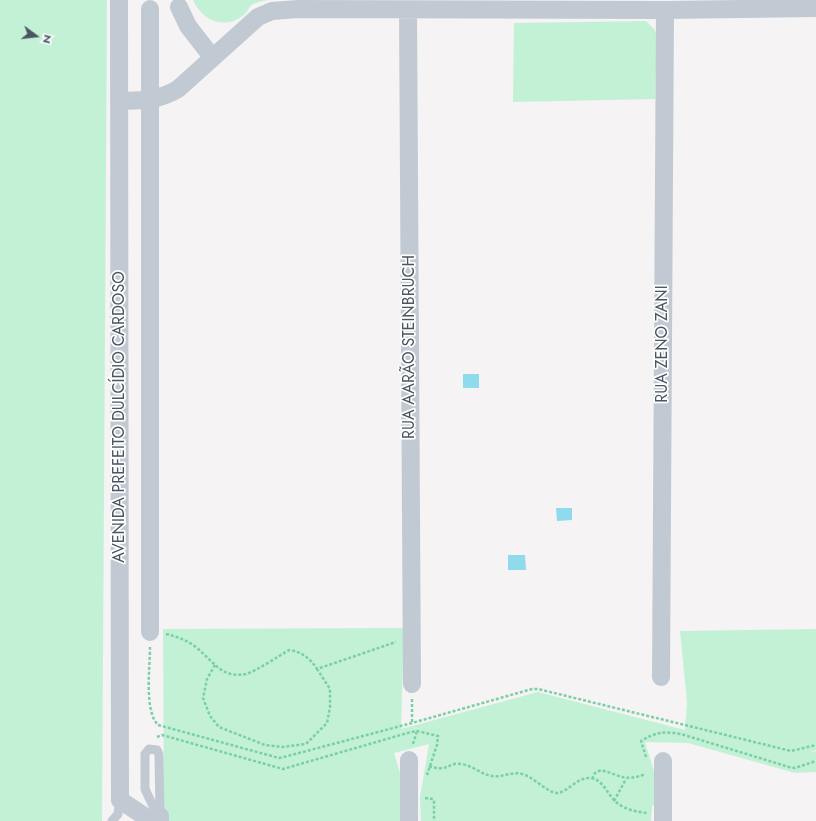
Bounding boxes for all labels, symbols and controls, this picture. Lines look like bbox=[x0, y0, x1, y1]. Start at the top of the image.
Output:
north arrow bbox=[16, 16, 56, 56]
text: N bbox=[39, 33, 56, 45]
street label: RUA AARÃO STEINBRUCH bbox=[400, 255, 420, 439]
street label: AVENIDA PREFEITO DULCÍDIO CARDOSO bbox=[110, 271, 130, 563]
street label: RUA ZENO ZANI bbox=[653, 285, 673, 403]

